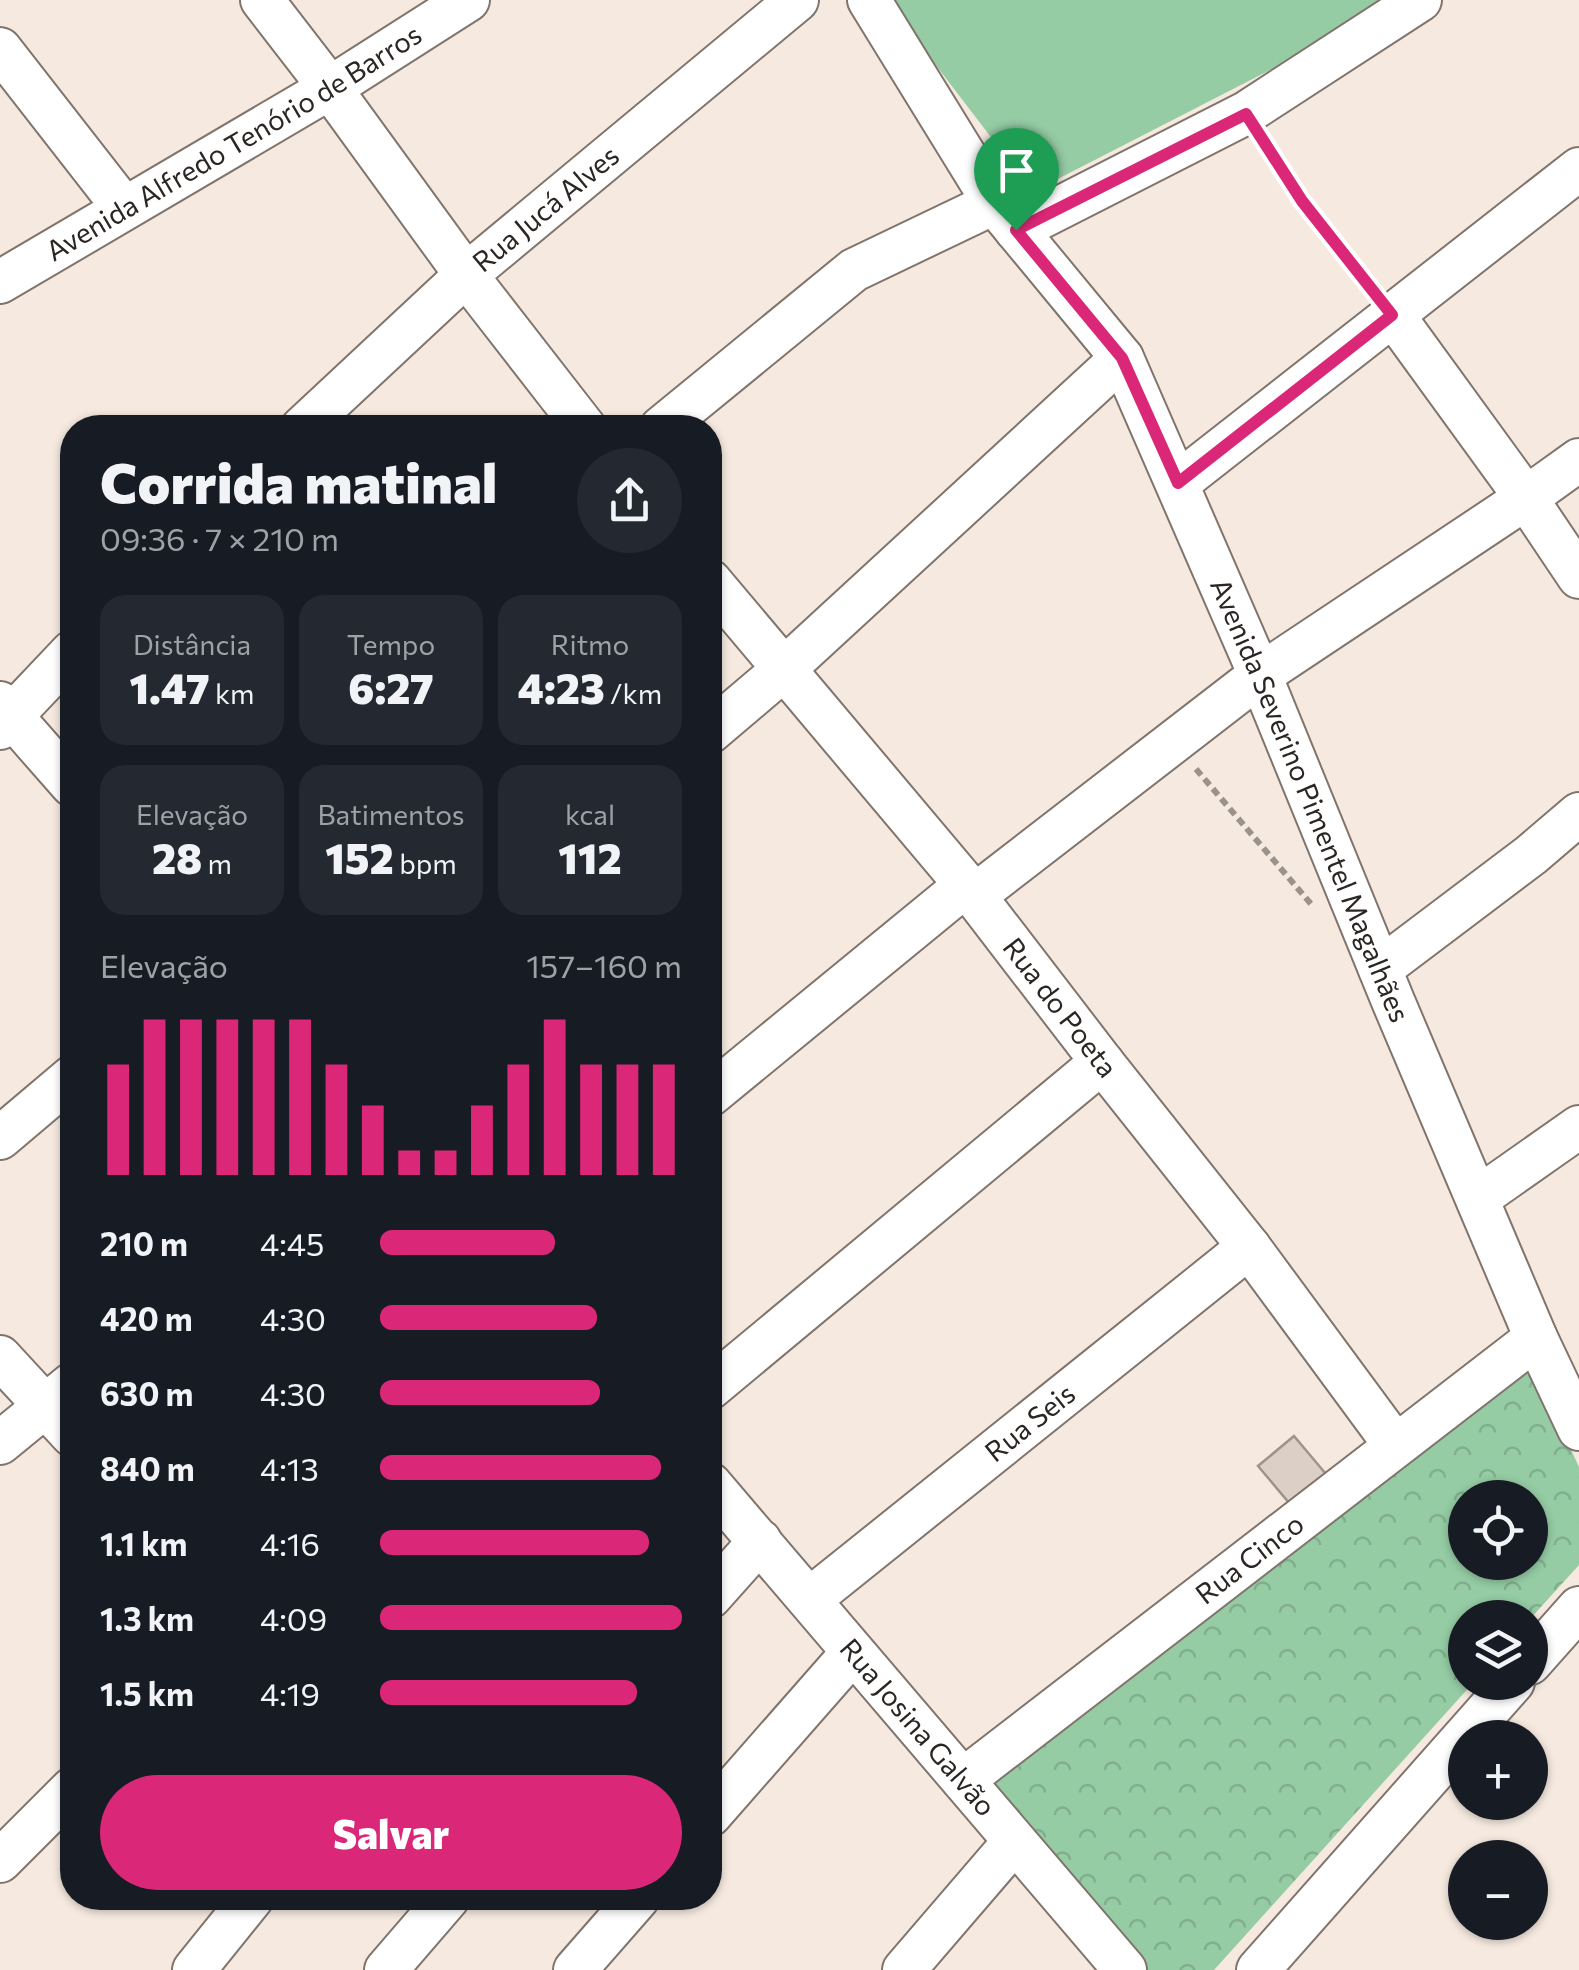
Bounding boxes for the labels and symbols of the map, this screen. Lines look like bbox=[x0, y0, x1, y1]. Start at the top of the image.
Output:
street label: Avenida Alfredo Tenório de Barros bbox=[39, 16, 427, 267]
pin bbox=[974, 128, 1059, 231]
street label: Rua Jucá Alves bbox=[465, 137, 625, 278]
street label: Avenida Severino Pimentel Magalhães bbox=[1204, 573, 1418, 1027]
street label: Rua do Poeta bbox=[997, 930, 1125, 1084]
street label: Rua Seis bbox=[978, 1376, 1081, 1468]
street label: Rua Cinco bbox=[1188, 1506, 1310, 1610]
street label: Rua Josina Galvão bbox=[833, 1631, 1004, 1822]

